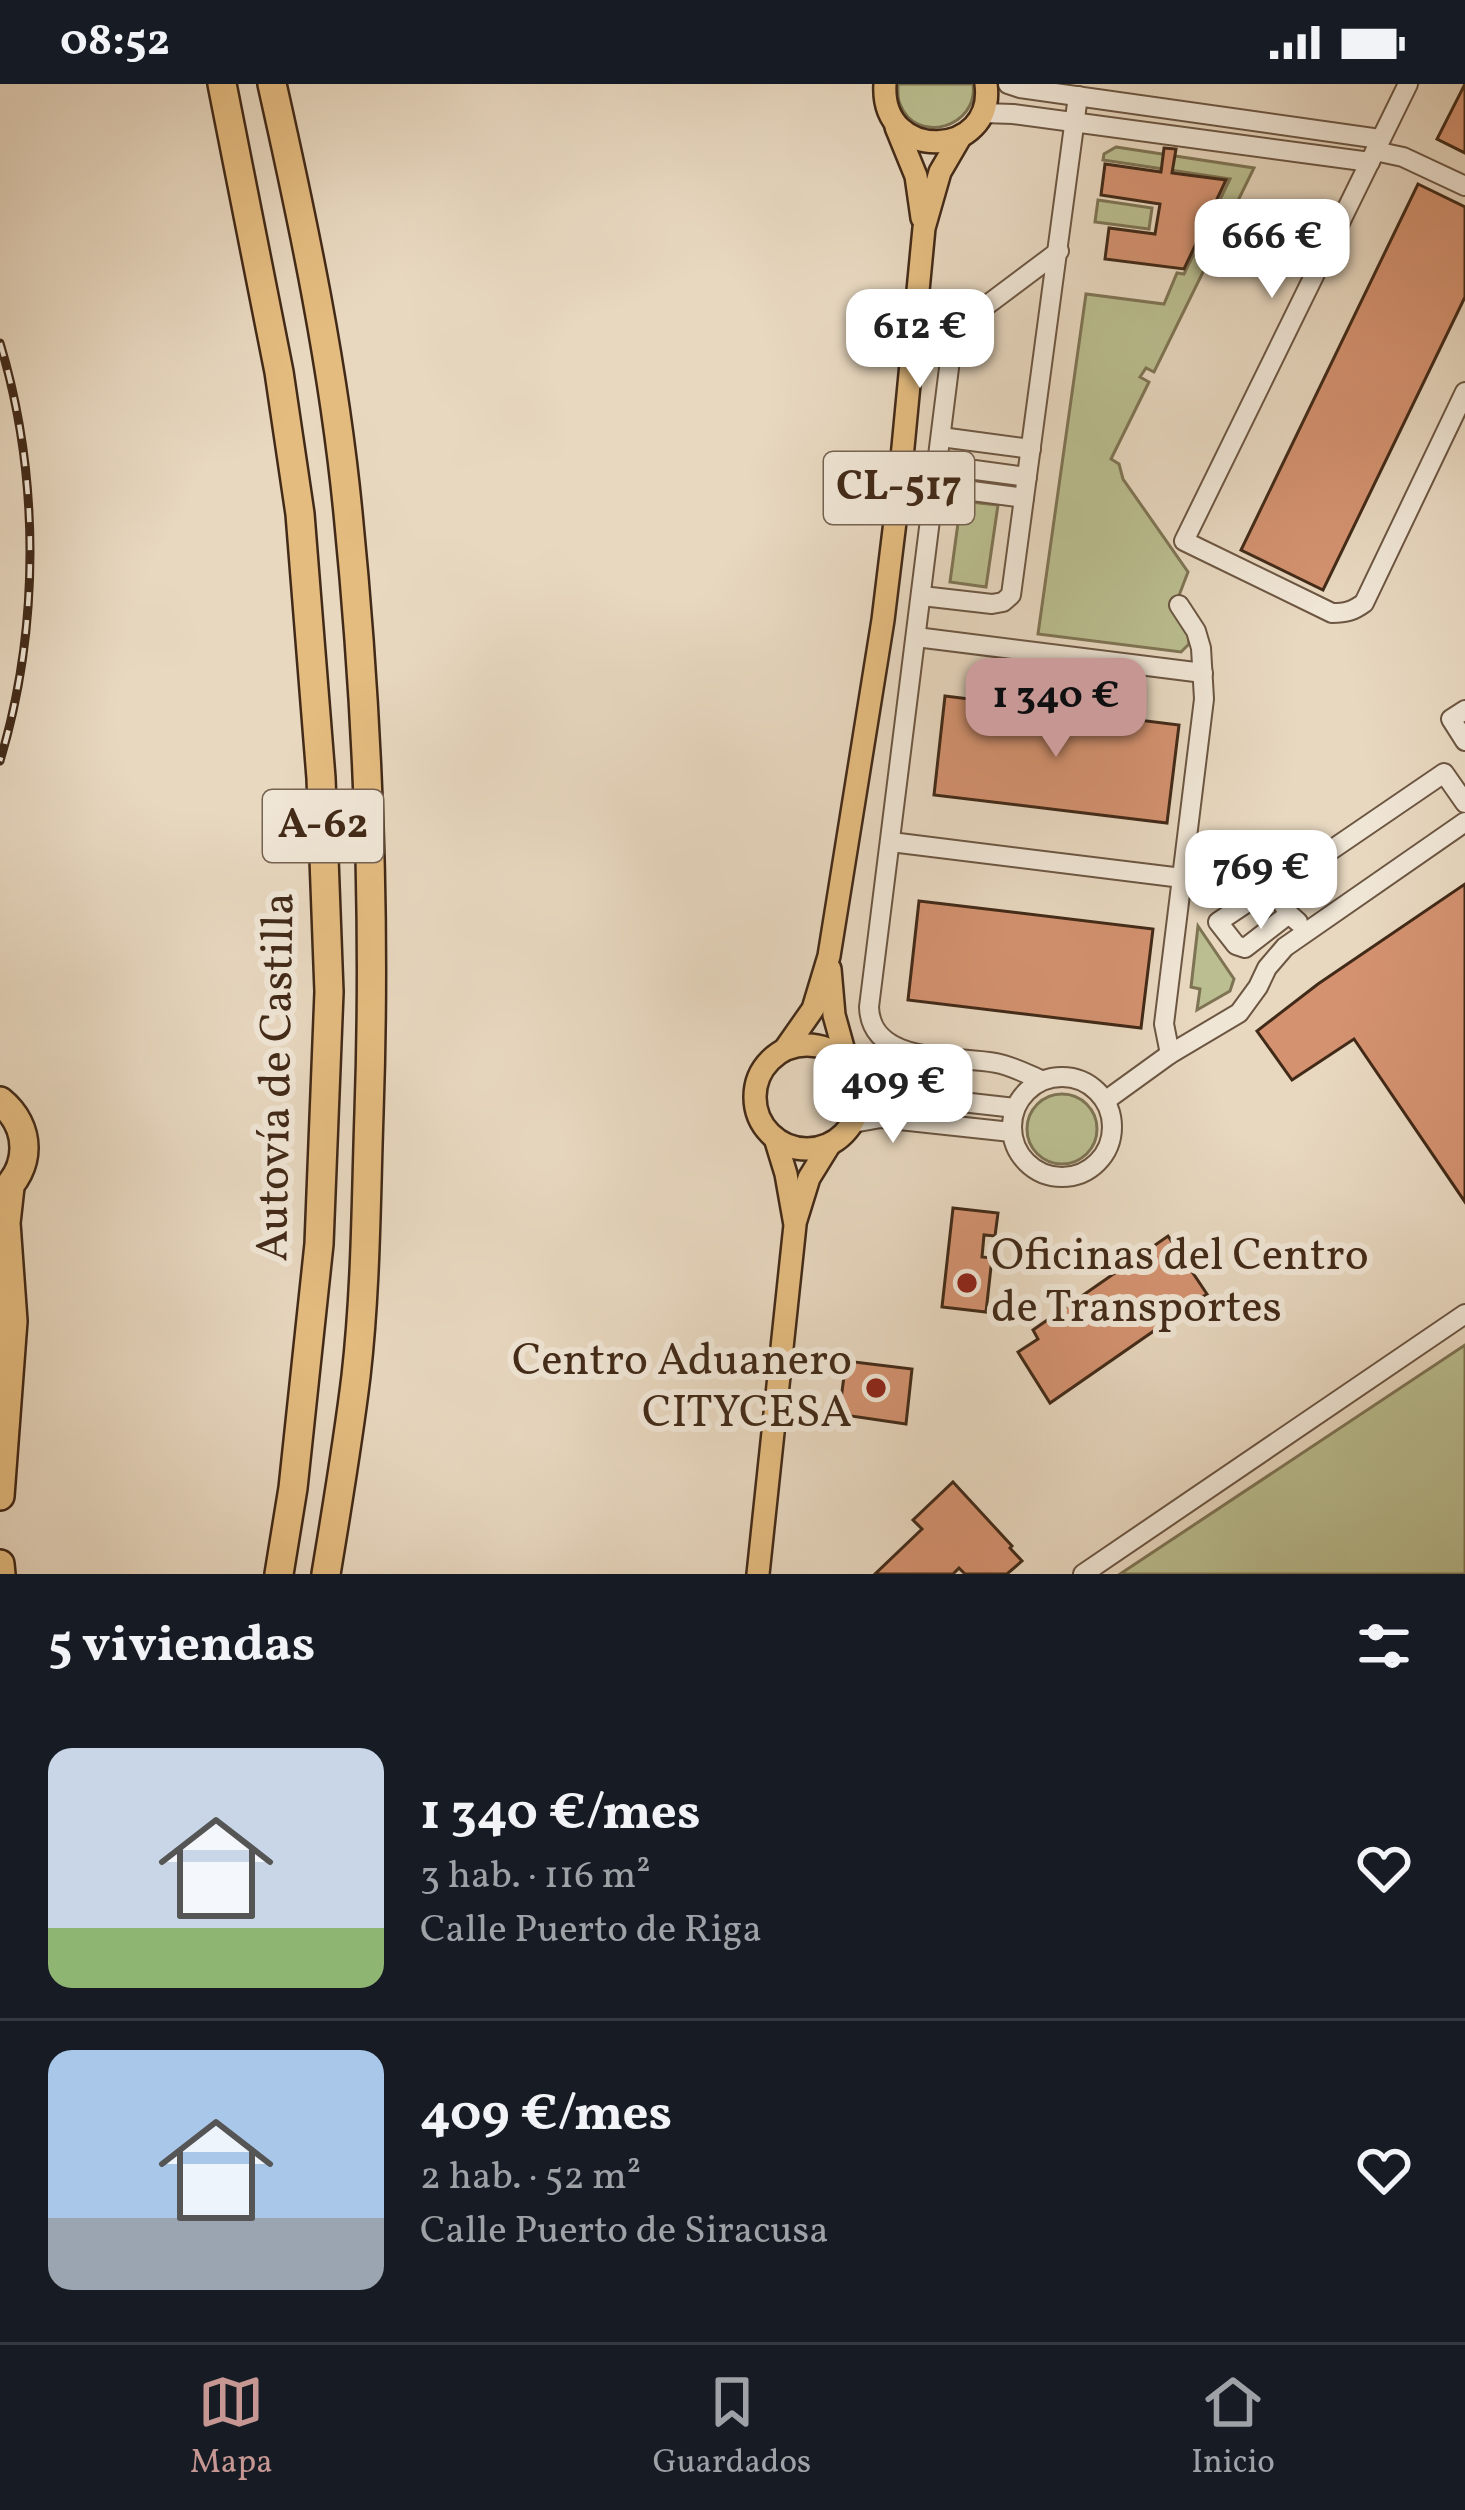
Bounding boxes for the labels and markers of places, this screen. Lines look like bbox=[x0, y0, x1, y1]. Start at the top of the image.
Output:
pin: 666 € bbox=[1188, 199, 1356, 301]
pin: 612 € bbox=[836, 289, 1004, 391]
pin: 1 340 € bbox=[945, 658, 1167, 760]
pin: 769 € bbox=[1177, 830, 1345, 932]
pin: 409 € bbox=[809, 1044, 977, 1146]
place label: Oficinas del Centro de Transportes bbox=[991, 1226, 1369, 1341]
marker: Oficinas del Centro de Transportes bbox=[954, 1270, 980, 1296]
place label: Centro Aduanero CITYCESA bbox=[512, 1331, 852, 1446]
marker: Centro Aduanero CITYCESA bbox=[863, 1375, 889, 1401]

